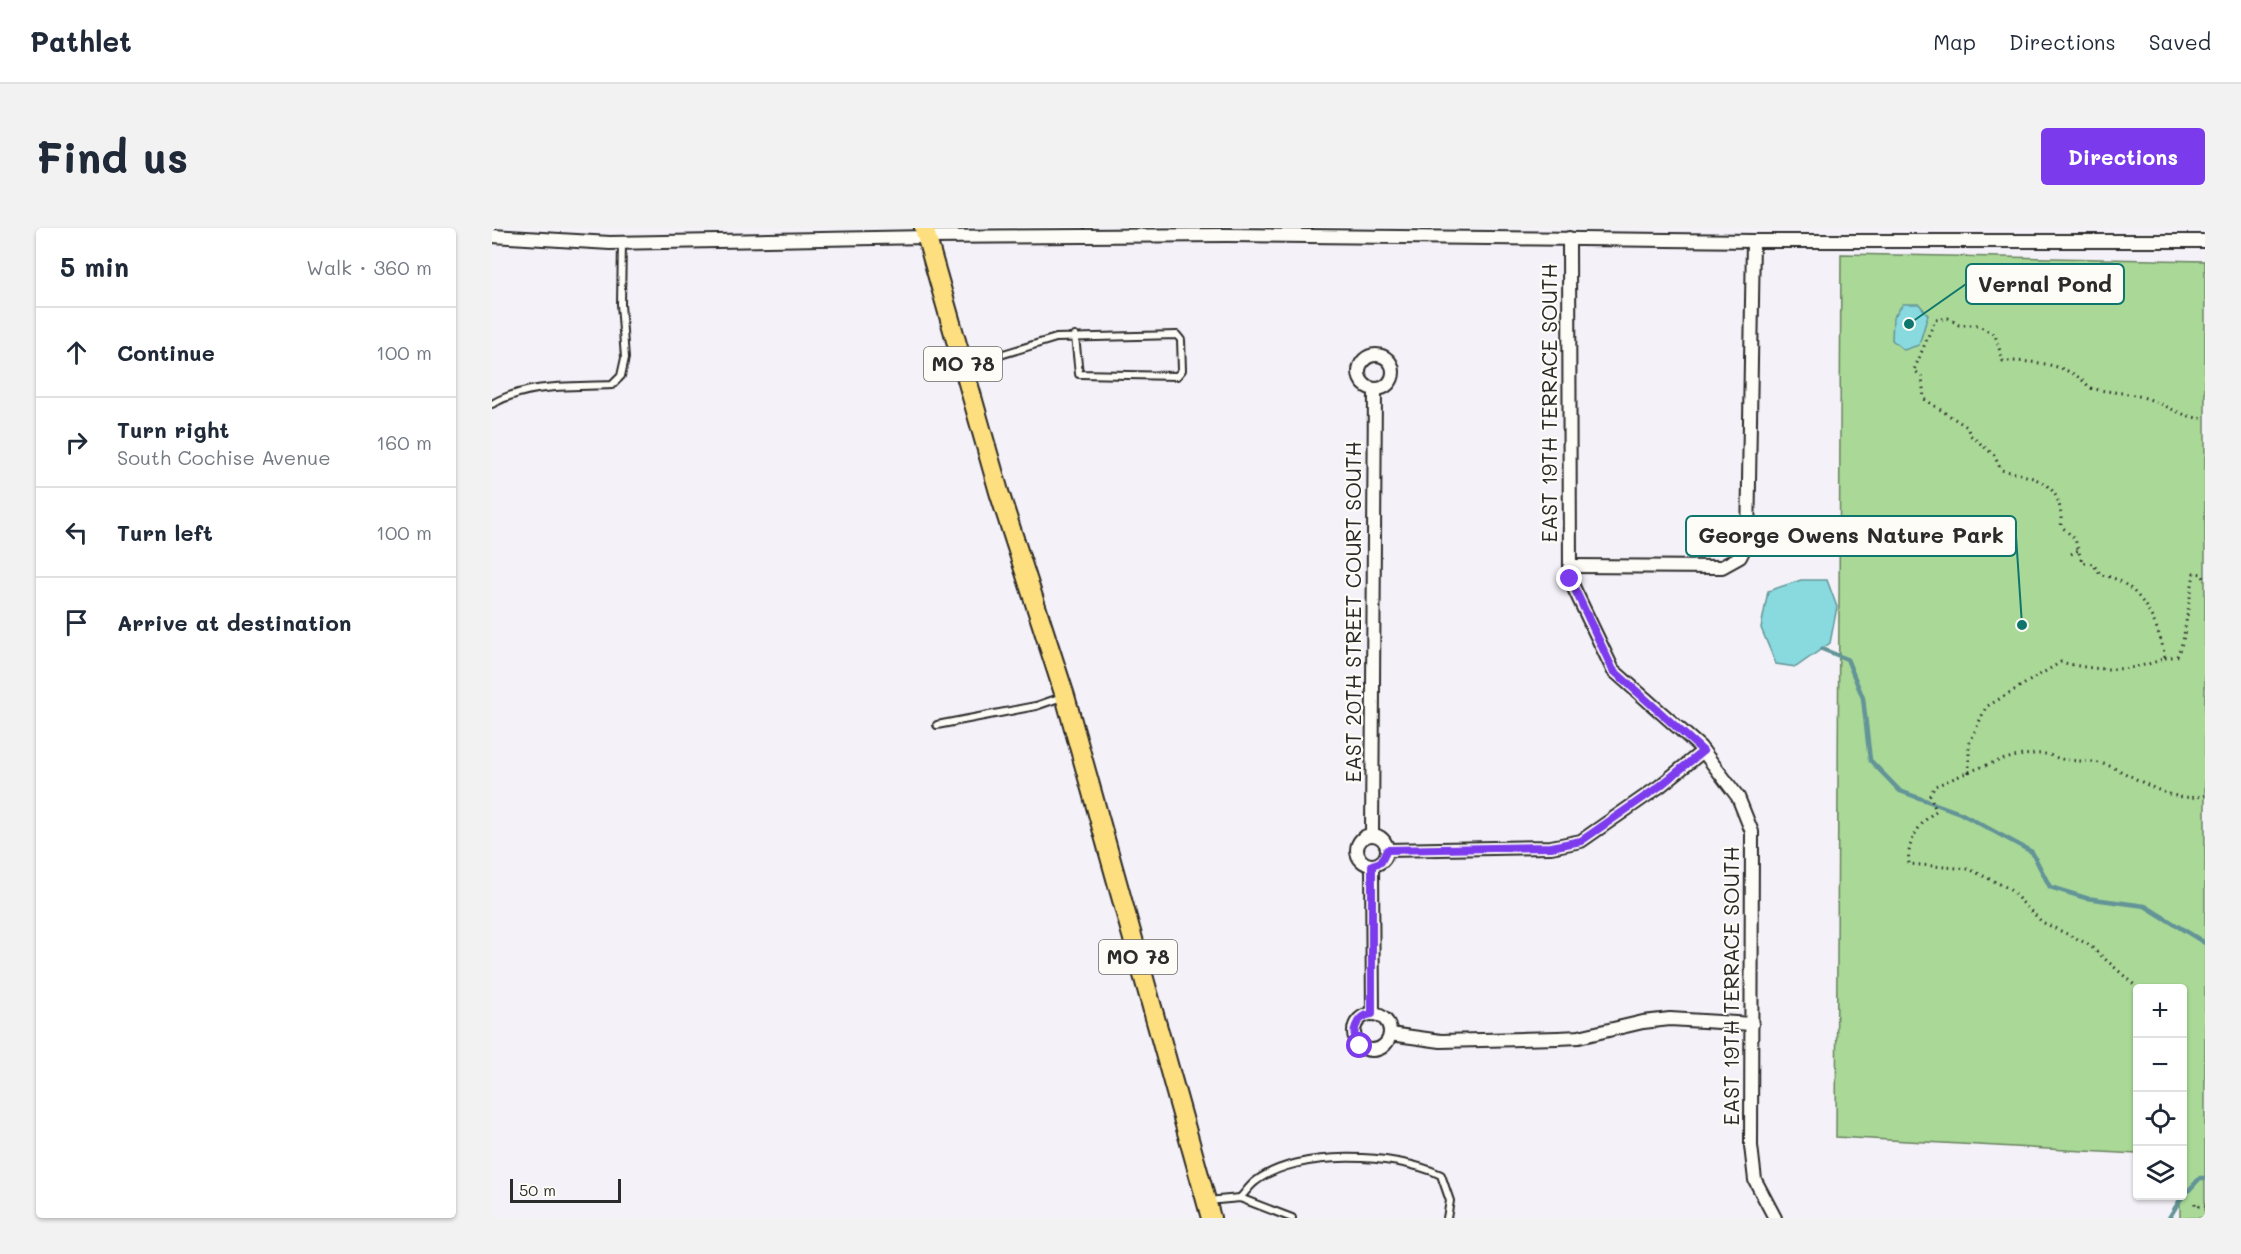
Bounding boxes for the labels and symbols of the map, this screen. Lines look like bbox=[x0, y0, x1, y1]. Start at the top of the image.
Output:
street label: EAST 19TH TERRACE SOUTH bbox=[1535, 264, 1562, 542]
callout: Vernal Pond bbox=[1966, 264, 2124, 304]
text: Vernal Pond bbox=[1978, 269, 2112, 298]
road number: MO 78 bbox=[924, 347, 1002, 381]
street label: EAST 20TH STREET COURT SOUTH bbox=[1339, 442, 1366, 782]
callout: George Owens Nature Park bbox=[1686, 516, 2016, 556]
text: George Owens Nature Park bbox=[1698, 520, 2004, 549]
route end bbox=[1556, 565, 1582, 591]
street label: EAST 19TH TERRACE SOUTH bbox=[1717, 847, 1744, 1125]
road number: MO 78 bbox=[1099, 940, 1177, 974]
route start bbox=[1346, 1032, 1372, 1058]
scale bar bbox=[510, 1176, 621, 1204]

